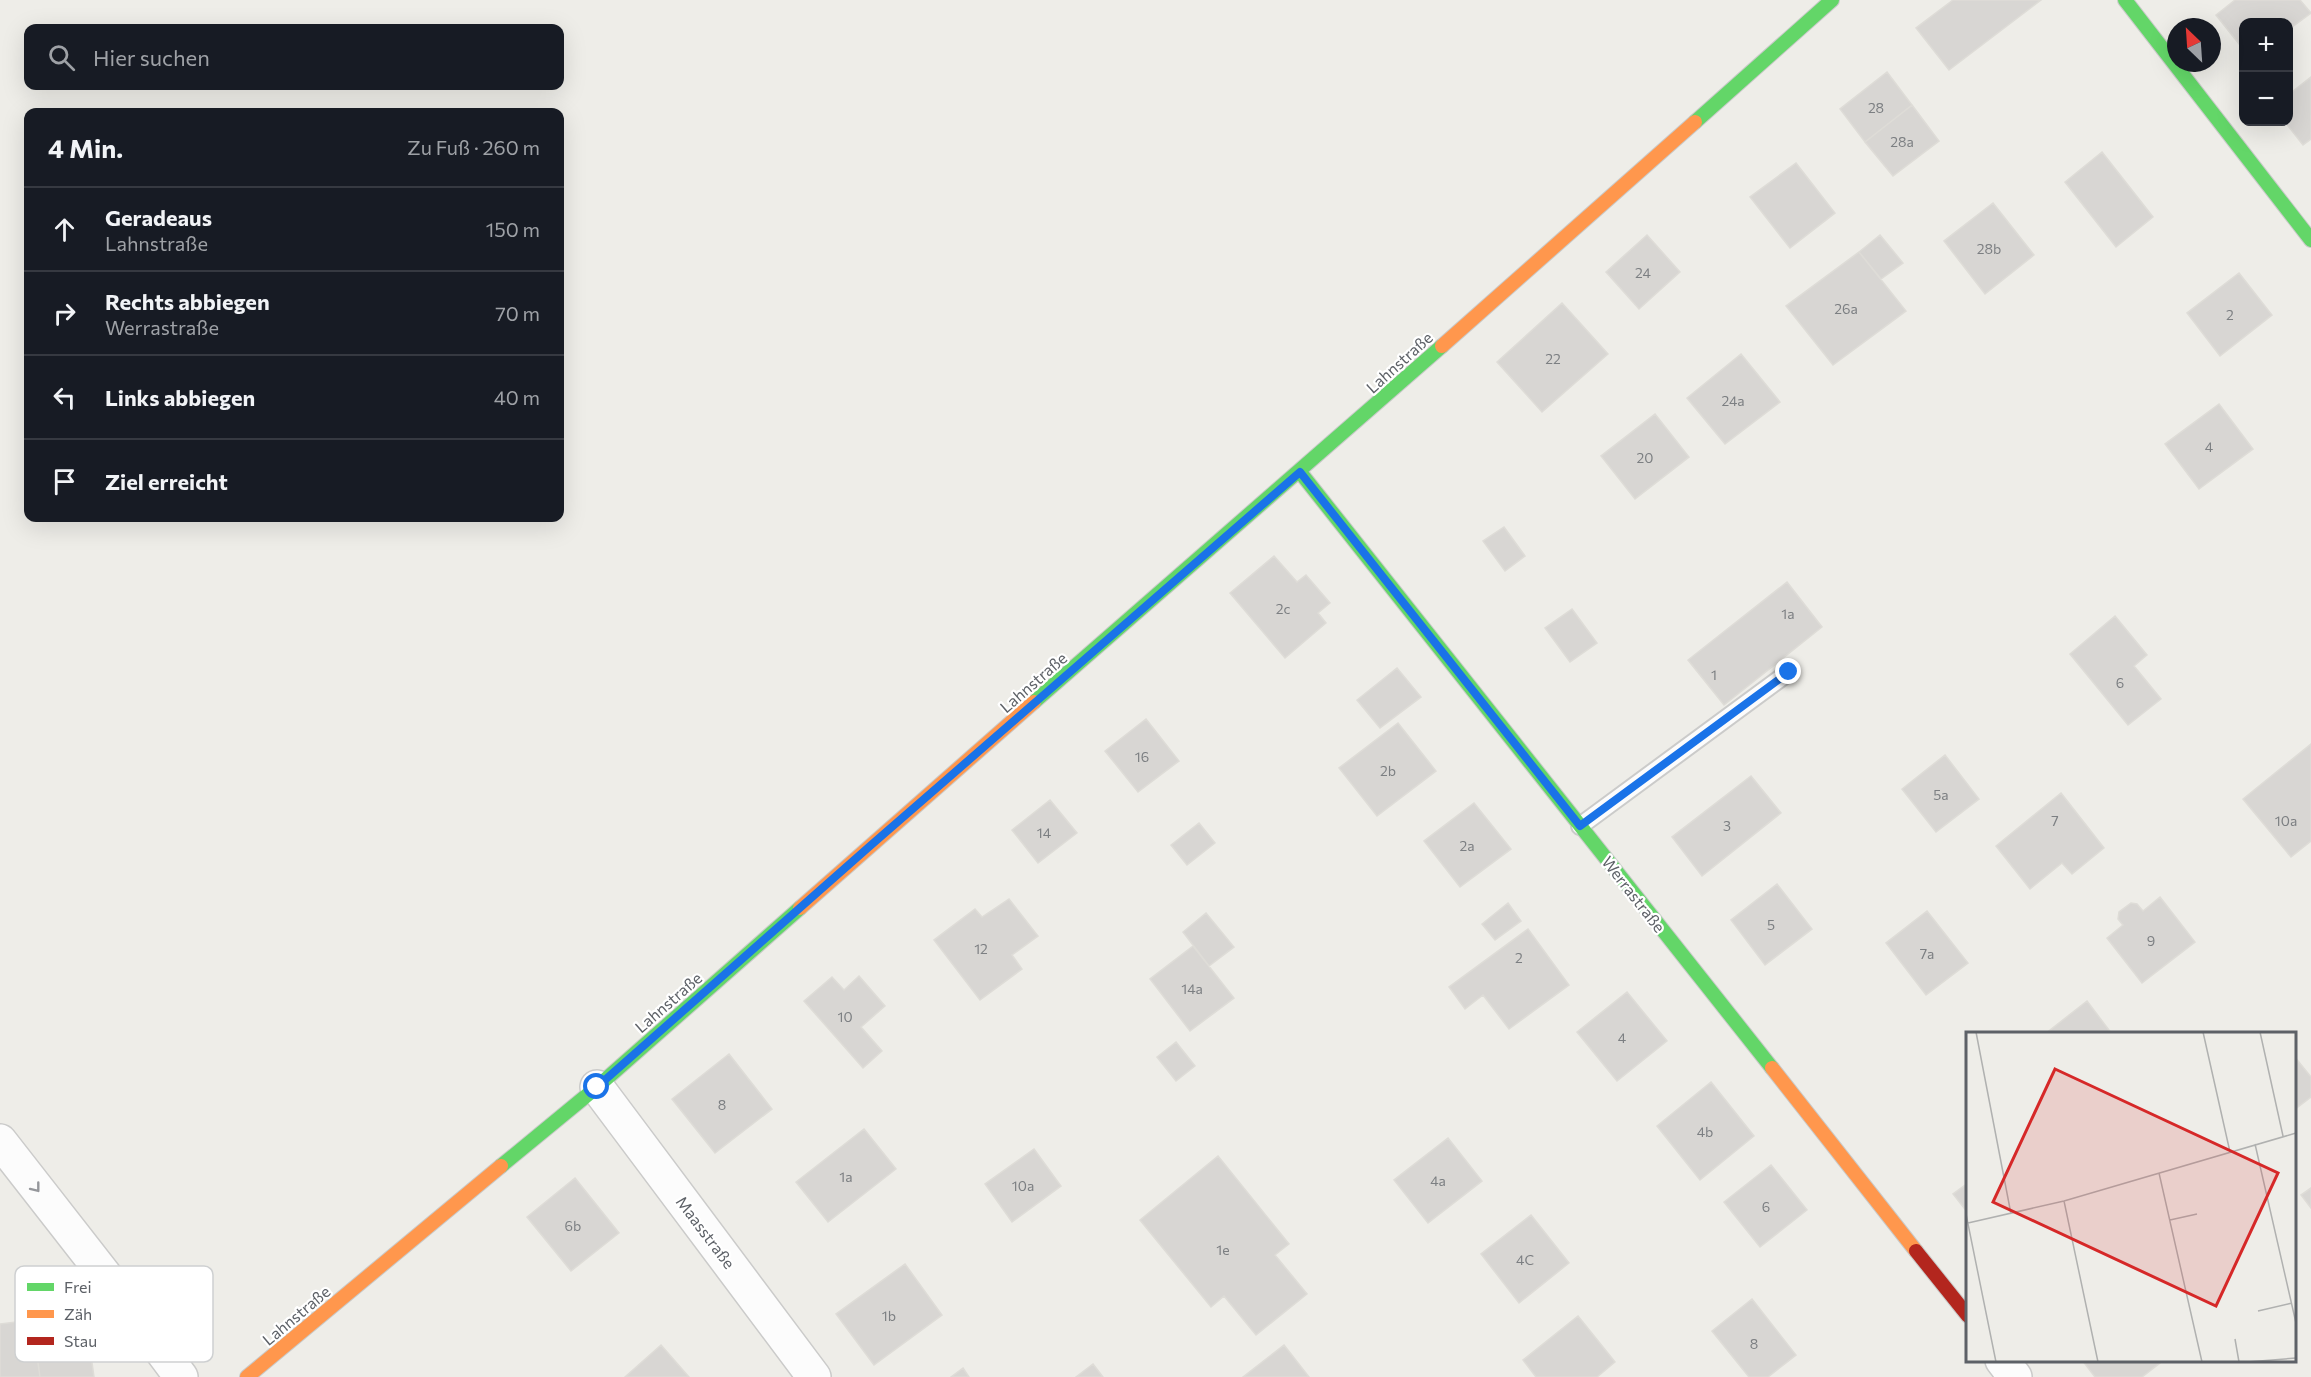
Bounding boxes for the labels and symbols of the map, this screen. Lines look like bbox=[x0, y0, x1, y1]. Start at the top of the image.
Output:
north arrow bbox=[2167, 18, 2221, 72]
house number: 28 bbox=[1868, 99, 1884, 116]
house number: 28a bbox=[1890, 133, 1914, 150]
house number: 28b bbox=[1977, 240, 2001, 257]
house number: 24 bbox=[1635, 264, 1652, 281]
house number: 26a bbox=[1834, 300, 1858, 317]
house number: 2 bbox=[2226, 306, 2234, 323]
street label: Lahnstraße bbox=[1362, 327, 1436, 397]
house number: 22 bbox=[1545, 350, 1561, 367]
house number: 24a bbox=[1721, 392, 1745, 409]
house number: 4 bbox=[2205, 438, 2214, 455]
house number: 20 bbox=[1637, 449, 1653, 466]
house number: 2c bbox=[1276, 600, 1290, 617]
house number: 1a bbox=[1781, 605, 1795, 622]
street label: Lahnstraße bbox=[996, 648, 1070, 716]
route end bbox=[1775, 658, 1801, 684]
house number: 1 bbox=[1711, 666, 1717, 683]
house number: 6 bbox=[2116, 674, 2124, 691]
house number: 16 bbox=[1135, 748, 1149, 765]
house number: 2b bbox=[1380, 762, 1396, 779]
house number: 5a bbox=[1933, 786, 1949, 803]
house number: 7 bbox=[2051, 812, 2059, 829]
house number: 10a bbox=[2275, 812, 2297, 829]
house number: 3 bbox=[1723, 817, 1731, 834]
house number: 14 bbox=[1037, 824, 1052, 841]
house number: 2a bbox=[1459, 837, 1475, 854]
street label: Werrastraße bbox=[1598, 852, 1670, 936]
house number: 5 bbox=[1767, 916, 1775, 933]
house number: 9 bbox=[2147, 932, 2155, 949]
house number: 12 bbox=[974, 940, 988, 957]
house number: 7a bbox=[1920, 945, 1934, 962]
house number: 2 bbox=[1515, 949, 1523, 966]
street label: Lahnstraße bbox=[631, 968, 705, 1036]
house number: 14a bbox=[1181, 980, 1203, 997]
house number: 10 bbox=[837, 1008, 853, 1025]
house number: 4 bbox=[1618, 1029, 1627, 1046]
inset map bbox=[1966, 1032, 2296, 1362]
route start bbox=[583, 1073, 609, 1099]
house number: 8 bbox=[718, 1096, 726, 1113]
house number: 4b bbox=[1697, 1123, 1713, 1140]
house number: 1a bbox=[839, 1168, 853, 1185]
house number: 4a bbox=[1430, 1172, 1446, 1189]
house number: 10a bbox=[1012, 1177, 1034, 1194]
one-way arrow bbox=[28, 1181, 39, 1192]
street label: Maasstraße bbox=[673, 1192, 739, 1272]
house number: 6 bbox=[1762, 1198, 1770, 1215]
house number: 6b bbox=[565, 1217, 581, 1234]
house number: 1e bbox=[1216, 1241, 1230, 1258]
house number: 4C bbox=[1516, 1251, 1534, 1268]
legend bbox=[15, 1266, 213, 1362]
text: Frei bbox=[64, 1277, 92, 1296]
street label: Lahnstraße bbox=[258, 1281, 334, 1349]
text: Zäh bbox=[64, 1304, 92, 1323]
house number: 1b bbox=[882, 1307, 896, 1324]
text: Stau bbox=[64, 1331, 97, 1350]
house number: 8 bbox=[1750, 1335, 1758, 1352]

